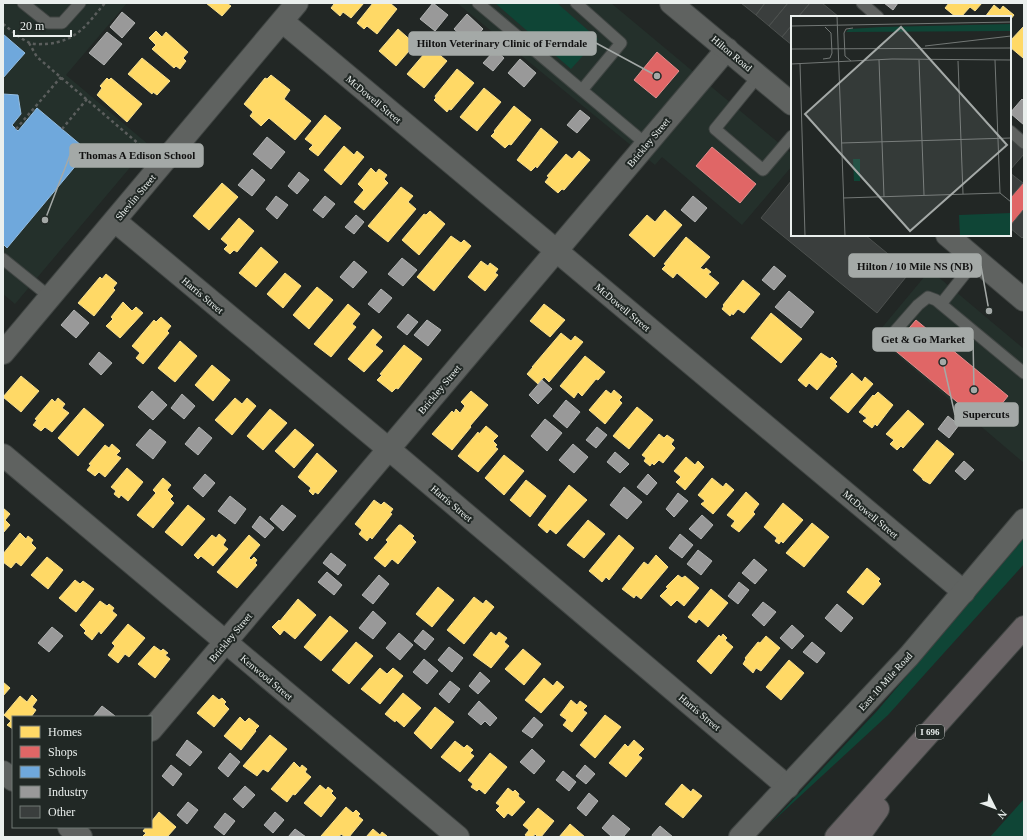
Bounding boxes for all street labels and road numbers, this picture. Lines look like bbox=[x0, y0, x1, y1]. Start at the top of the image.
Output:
street label: Hilton Road bbox=[709, 33, 754, 73]
street label: McDowell Street bbox=[344, 73, 404, 126]
street label: Brickley Street bbox=[625, 116, 672, 169]
street label: Shevlin Street bbox=[113, 172, 158, 222]
street label: Harris Street bbox=[180, 275, 226, 316]
street label: McDowell Street bbox=[593, 281, 653, 334]
street label: Brickley Street bbox=[416, 363, 463, 416]
street label: Harris Street bbox=[429, 483, 475, 524]
street label: McDowell Street bbox=[841, 488, 901, 541]
street label: Brickley Street bbox=[207, 611, 254, 664]
street label: East 10 Mile Road bbox=[856, 650, 914, 713]
street label: Kenwood Street bbox=[238, 652, 295, 703]
street label: Harris Street bbox=[677, 692, 723, 733]
road number: I 696 bbox=[916, 725, 944, 739]

